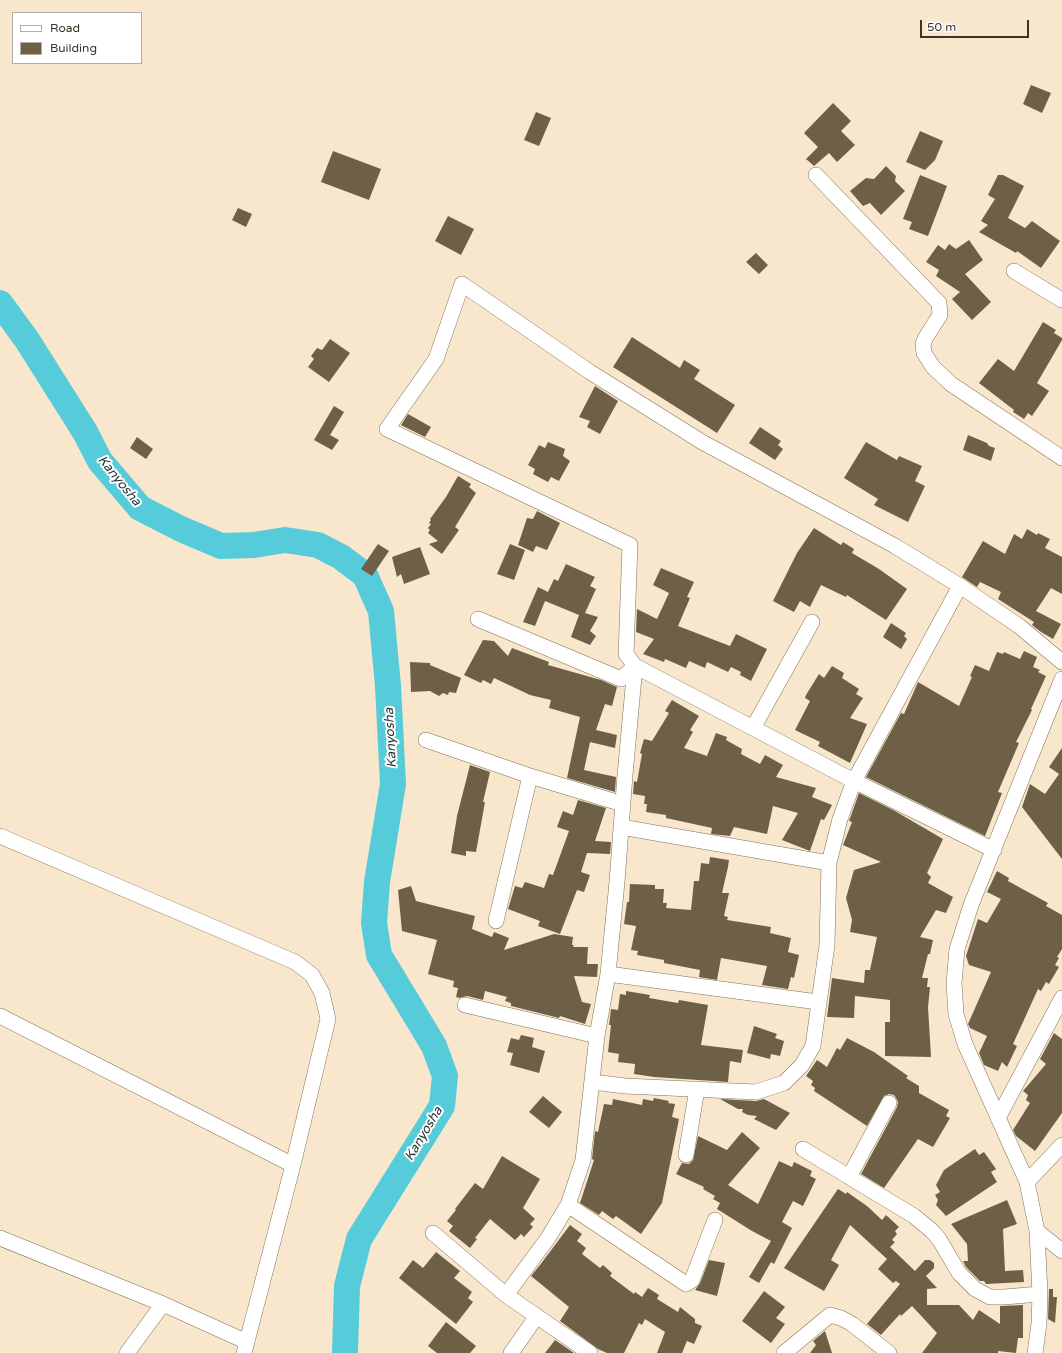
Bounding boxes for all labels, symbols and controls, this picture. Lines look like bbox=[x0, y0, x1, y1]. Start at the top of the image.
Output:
legend bbox=[12, 12, 142, 64]
scale bar bbox=[922, 12, 1031, 38]
text: 50 m bbox=[927, 20, 956, 34]
text: Road bbox=[50, 21, 80, 35]
text: Building bbox=[50, 41, 97, 55]
water label: Kanyosha bbox=[94, 453, 144, 509]
water label: Kanyosha bbox=[382, 708, 400, 768]
water label: Kanyosha bbox=[402, 1104, 446, 1164]

